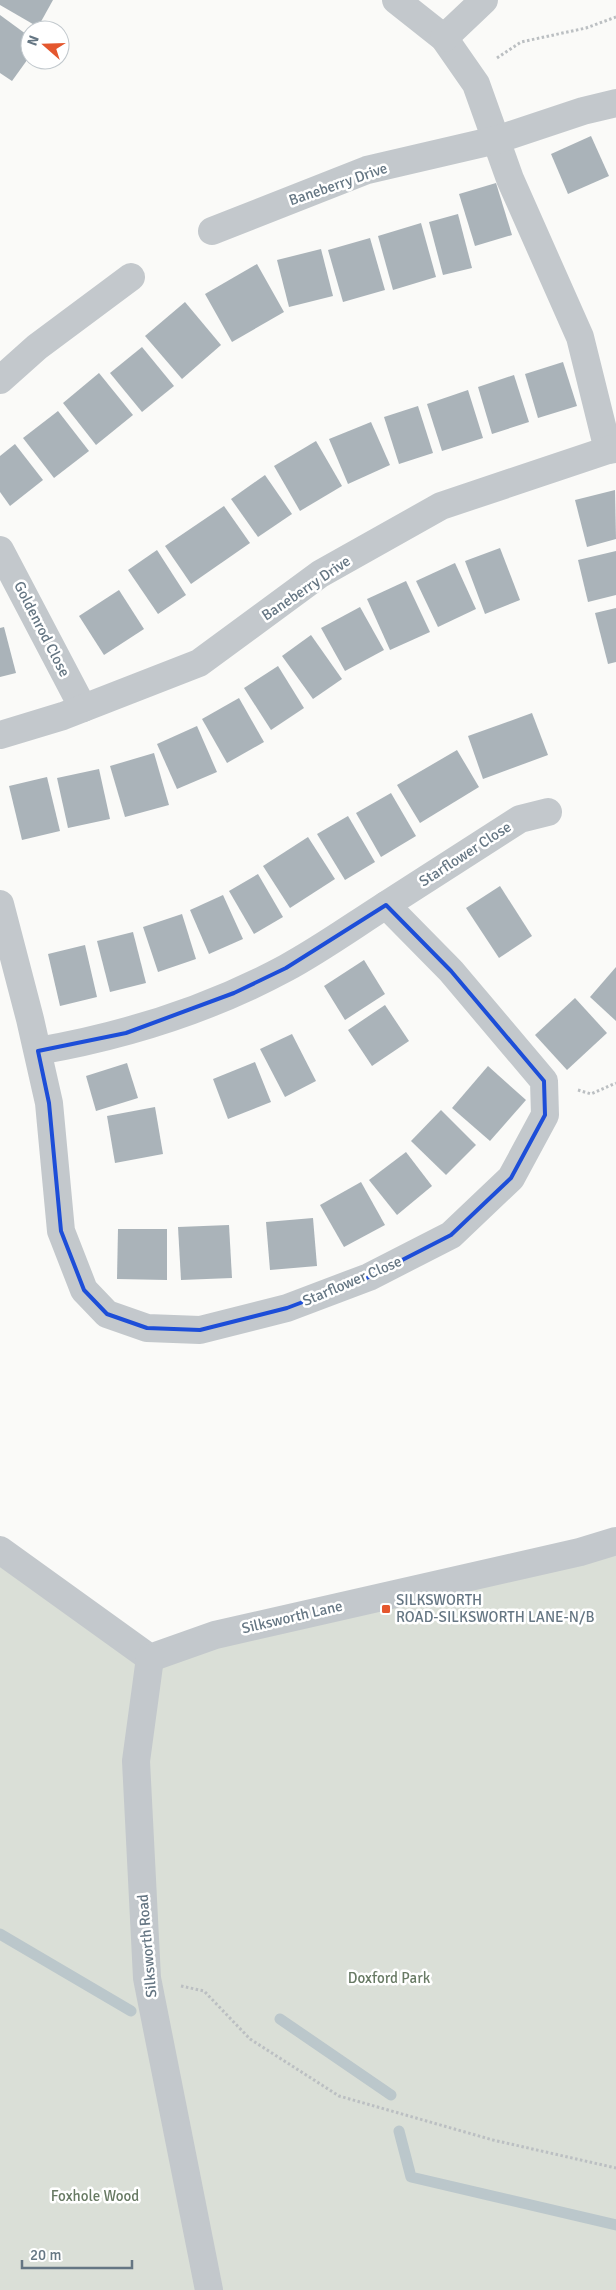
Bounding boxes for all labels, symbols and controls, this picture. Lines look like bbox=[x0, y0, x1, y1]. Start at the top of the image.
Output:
north arrow bbox=[20, 20, 70, 70]
text: N bbox=[24, 33, 43, 48]
street label: Baneberry Drive bbox=[286, 159, 390, 209]
street label: Baneberry Drive bbox=[258, 552, 354, 624]
street label: Goldenrod Close bbox=[10, 578, 74, 680]
street label: Starflower Close bbox=[416, 818, 514, 890]
street label: Starflower Close bbox=[300, 1252, 404, 1310]
place label: SILKSWORTH ROAD-SILKSWORTH LANE-N/B bbox=[396, 1591, 594, 1626]
street label: Silksworth Lane bbox=[240, 1597, 344, 1637]
marker: SILKSWORTH ROAD-SILKSWORTH LANE-N/B bbox=[380, 1603, 392, 1615]
street label: Silksworth Road bbox=[133, 1893, 160, 1999]
park label: Doxford Park bbox=[348, 1969, 431, 1987]
park label: Foxhole Wood bbox=[51, 2187, 139, 2205]
scale bar bbox=[22, 2238, 132, 2270]
text: 20 m bbox=[30, 2246, 61, 2264]

